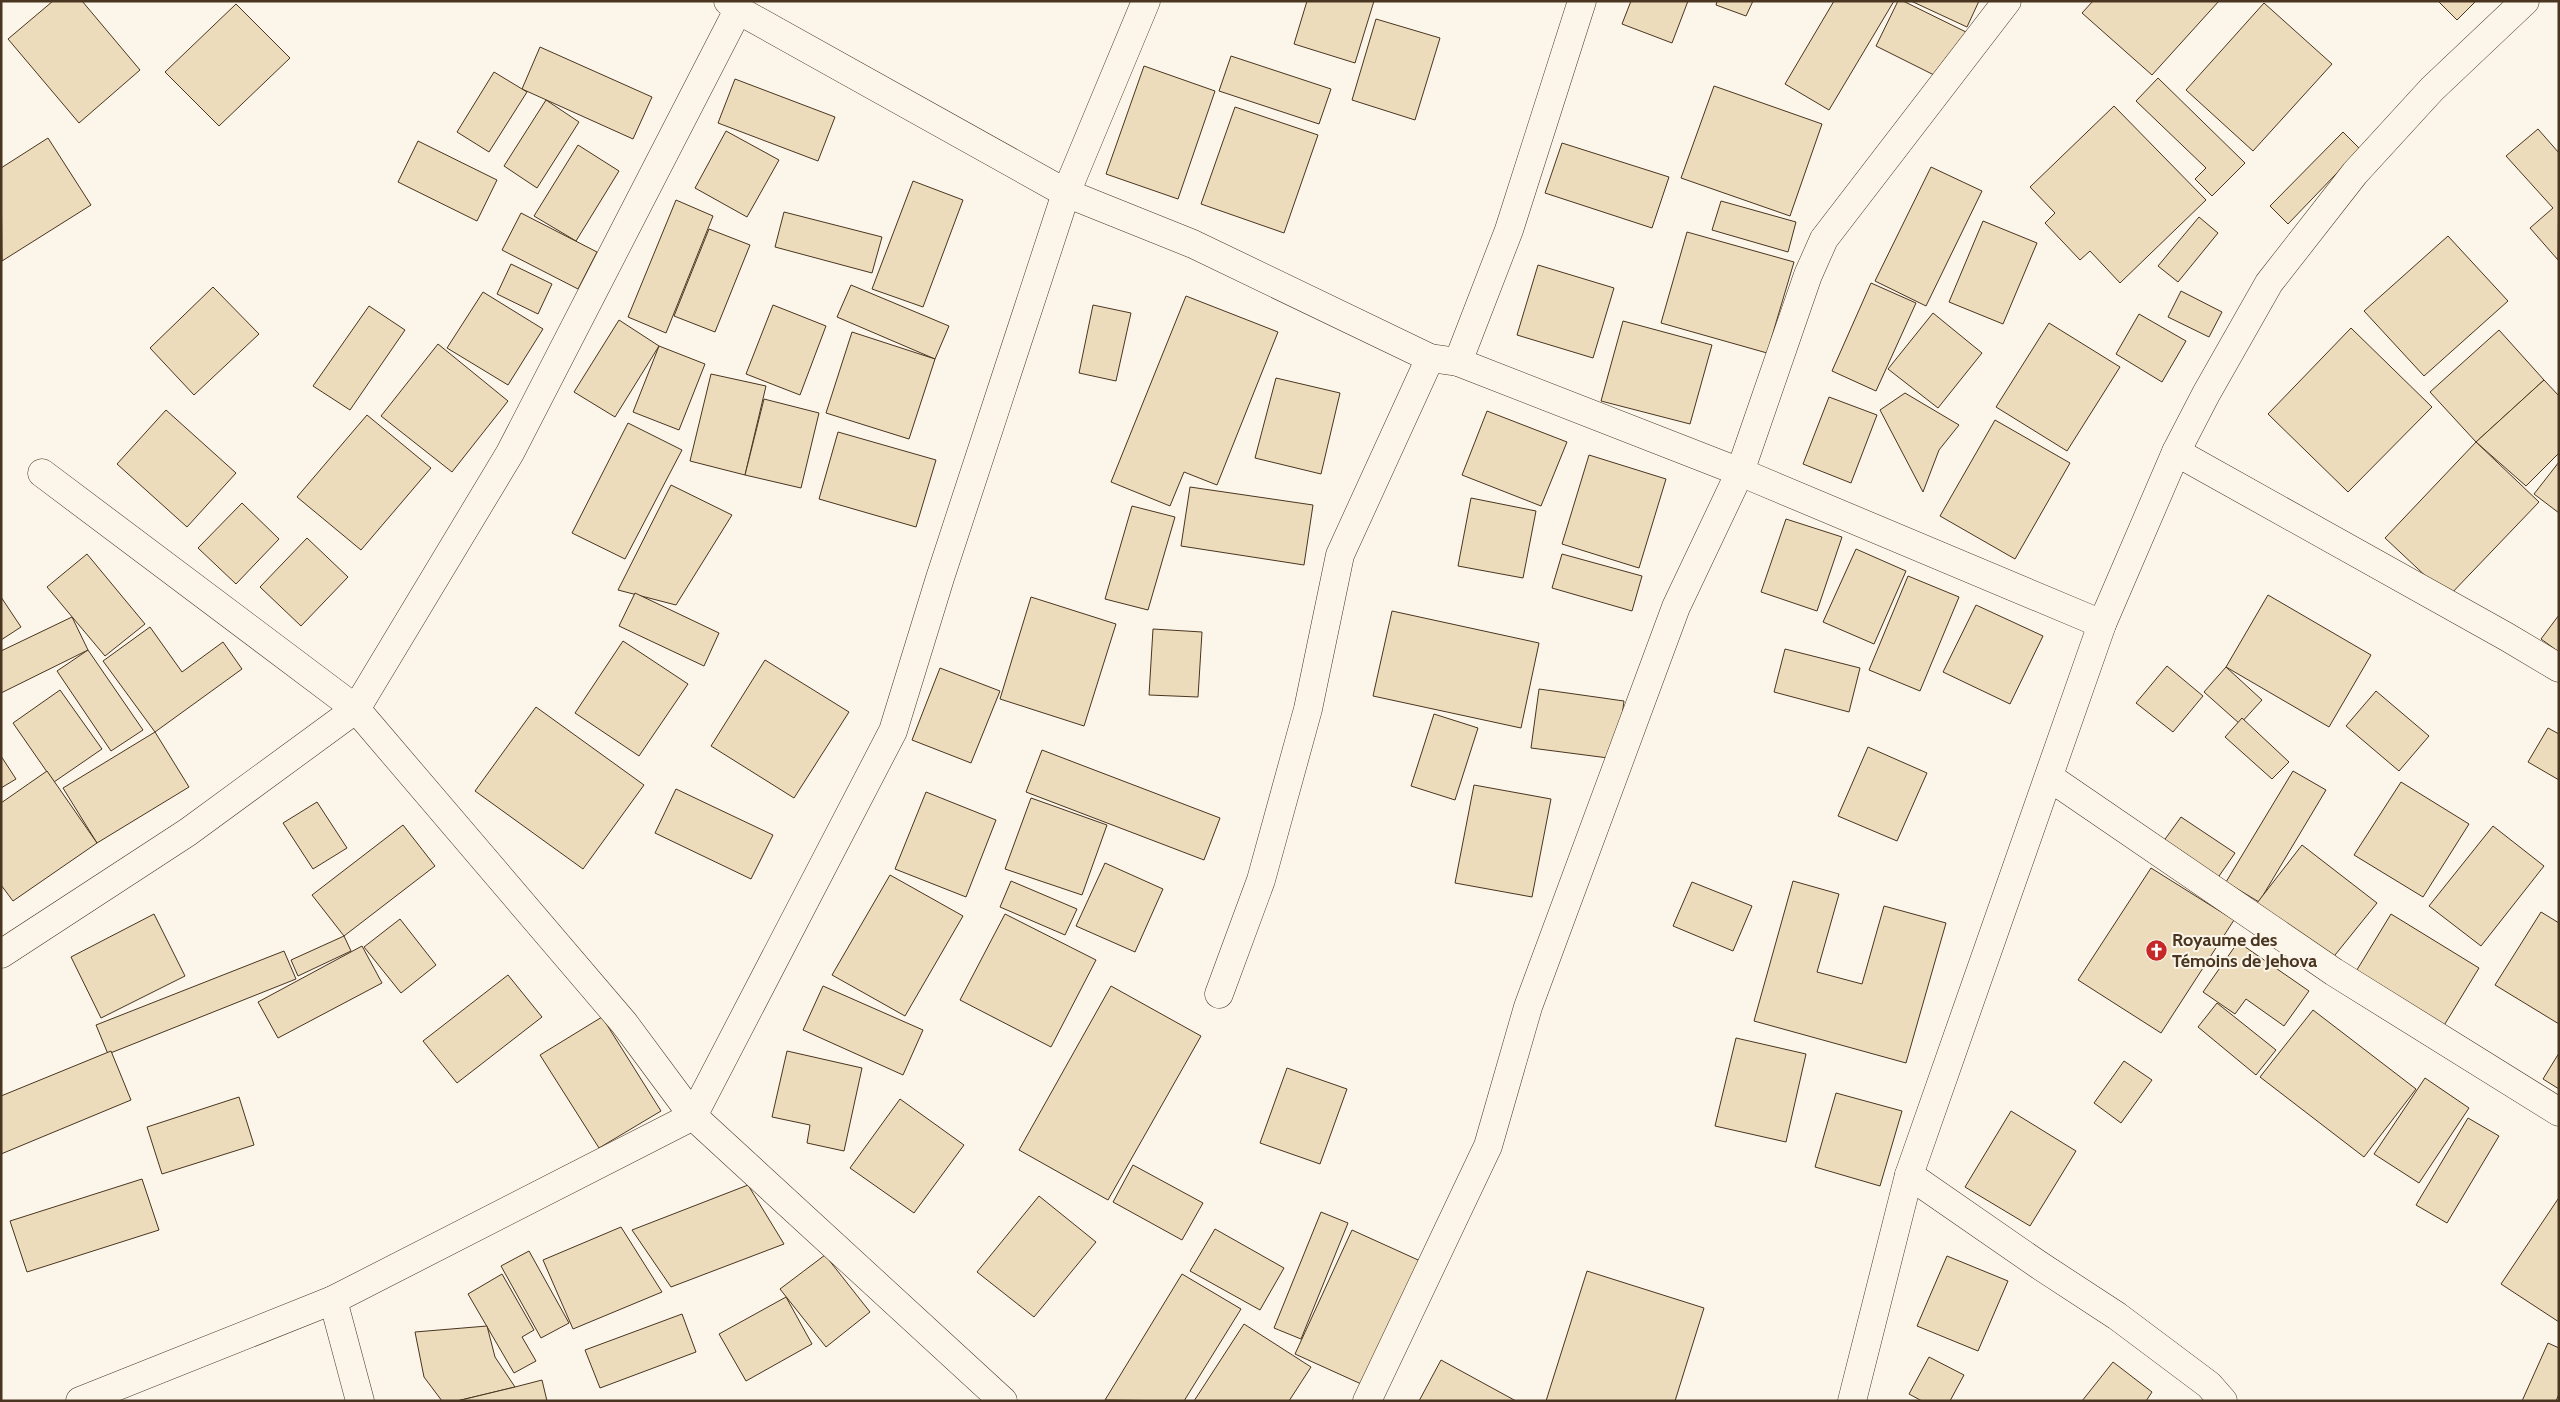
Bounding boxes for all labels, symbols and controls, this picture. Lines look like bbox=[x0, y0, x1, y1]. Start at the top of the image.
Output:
place label: Royaume des Témoins de Jehova bbox=[2172, 929, 2317, 972]
church icon: Royaume des Témoins de Jehova bbox=[2144, 938, 2168, 962]

